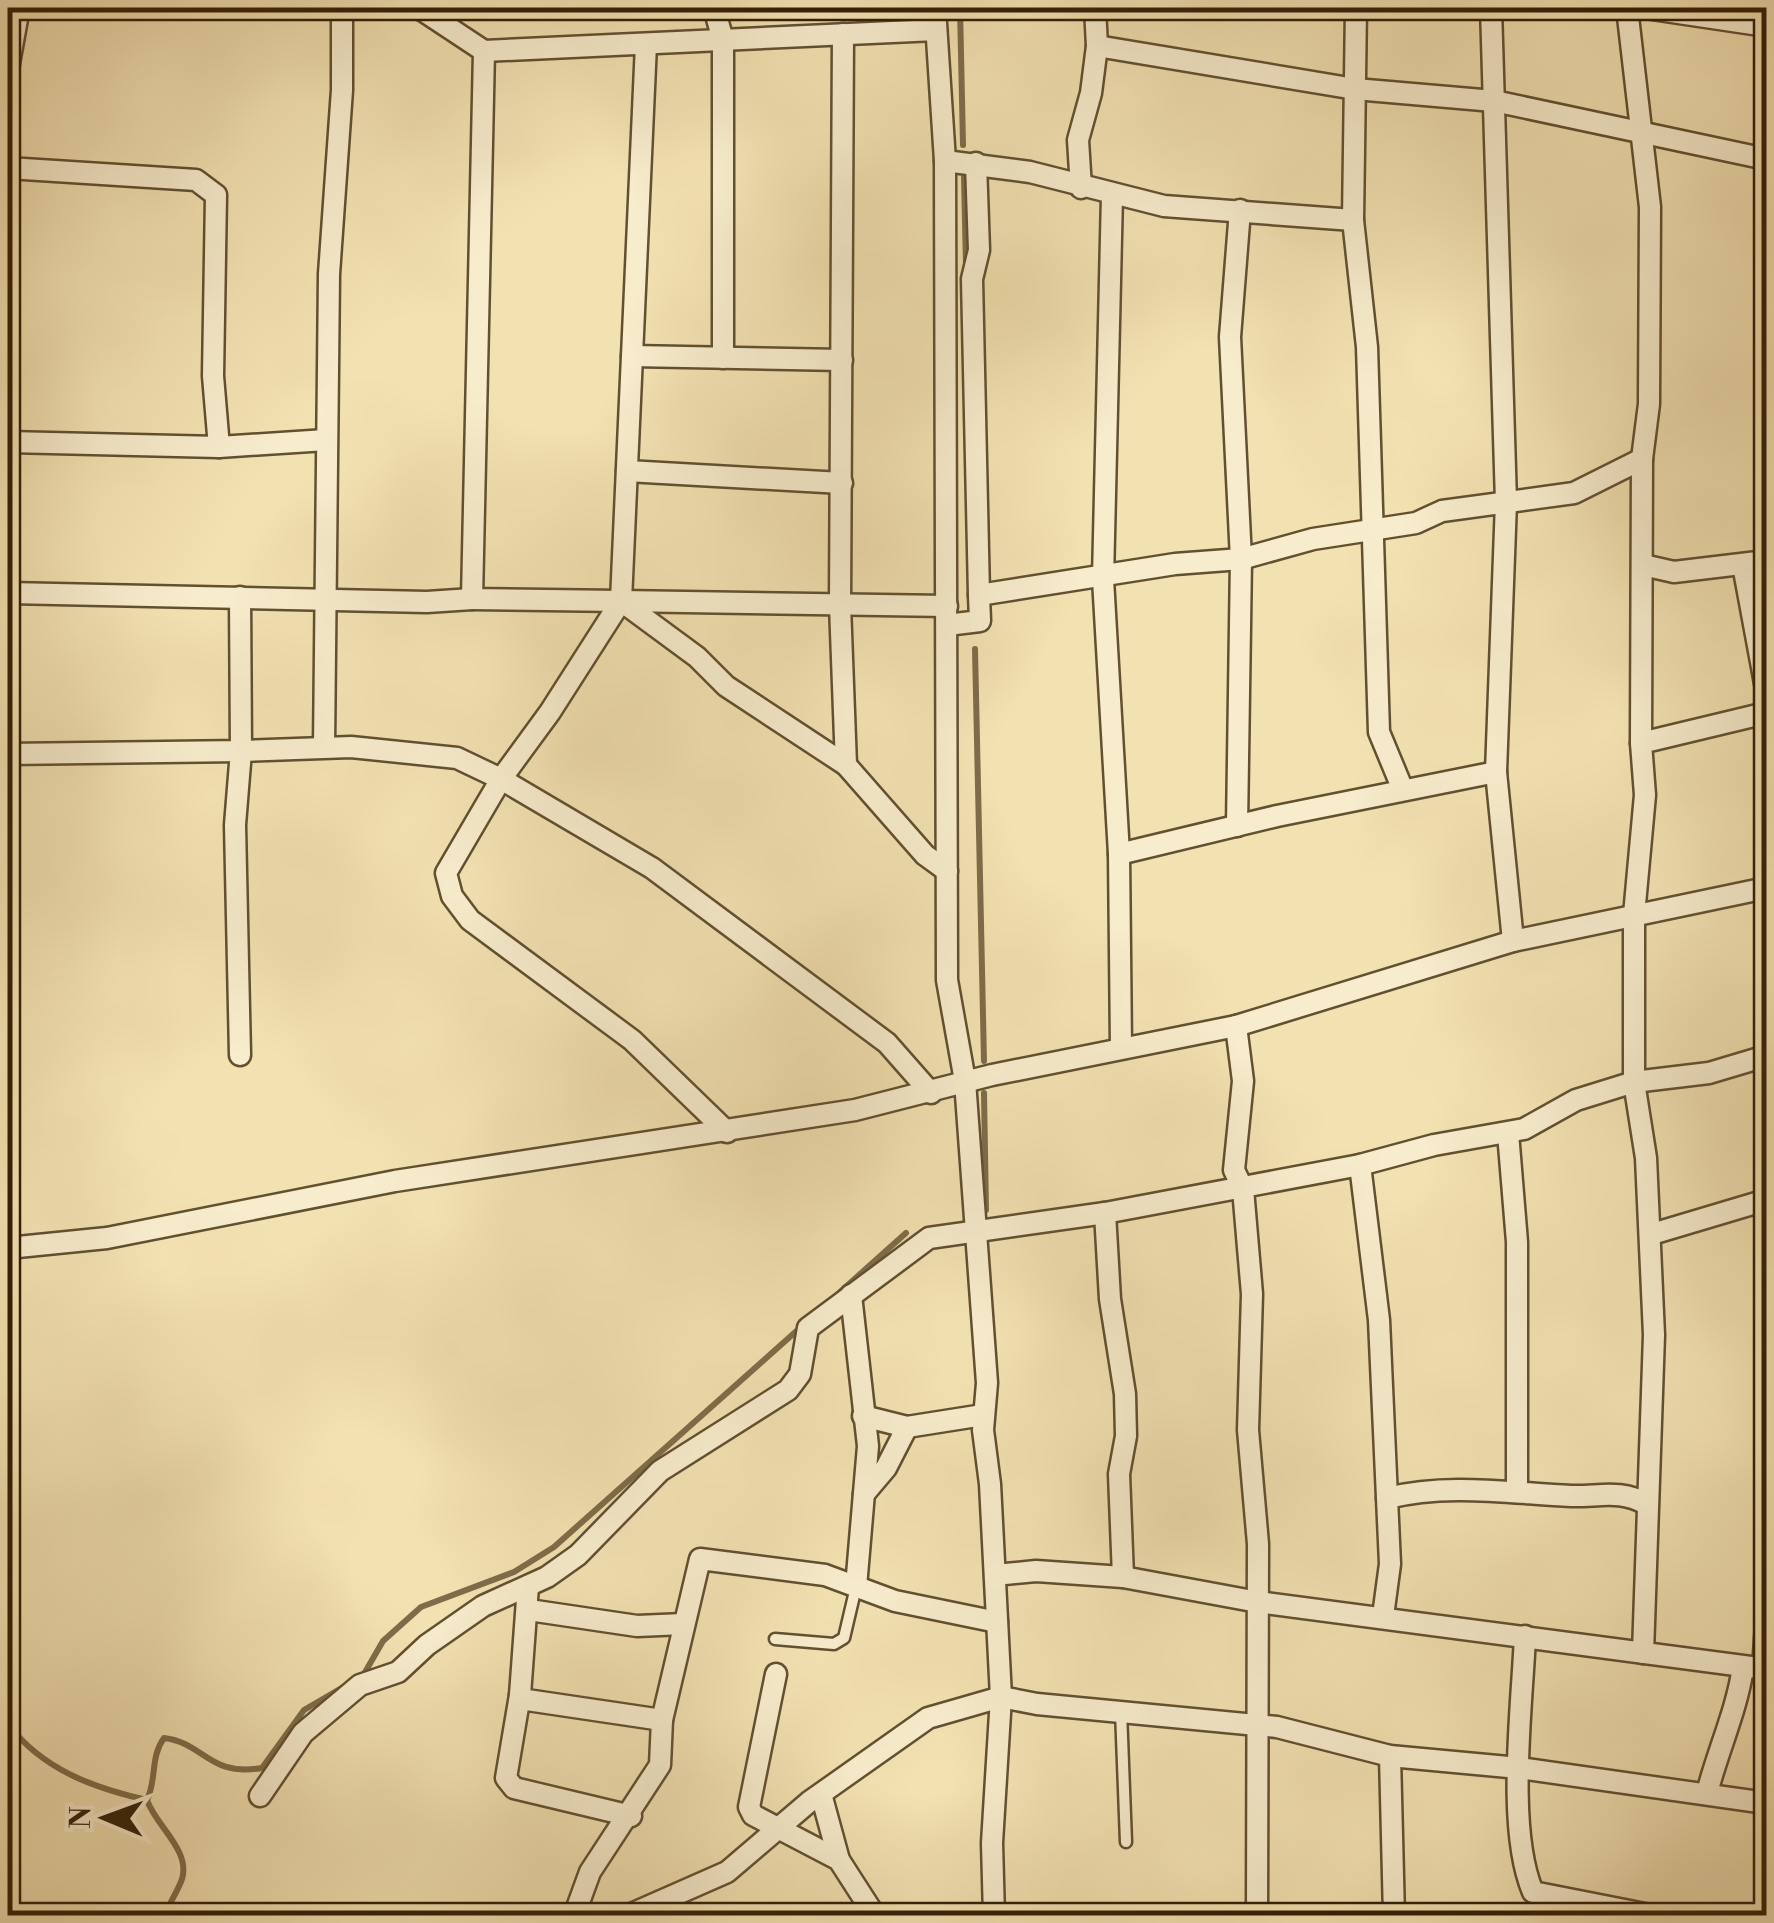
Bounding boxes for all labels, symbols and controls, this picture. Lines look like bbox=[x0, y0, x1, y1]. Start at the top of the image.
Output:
north arrow bbox=[55, 1768, 155, 1868]
text: N bbox=[64, 1806, 99, 1829]

